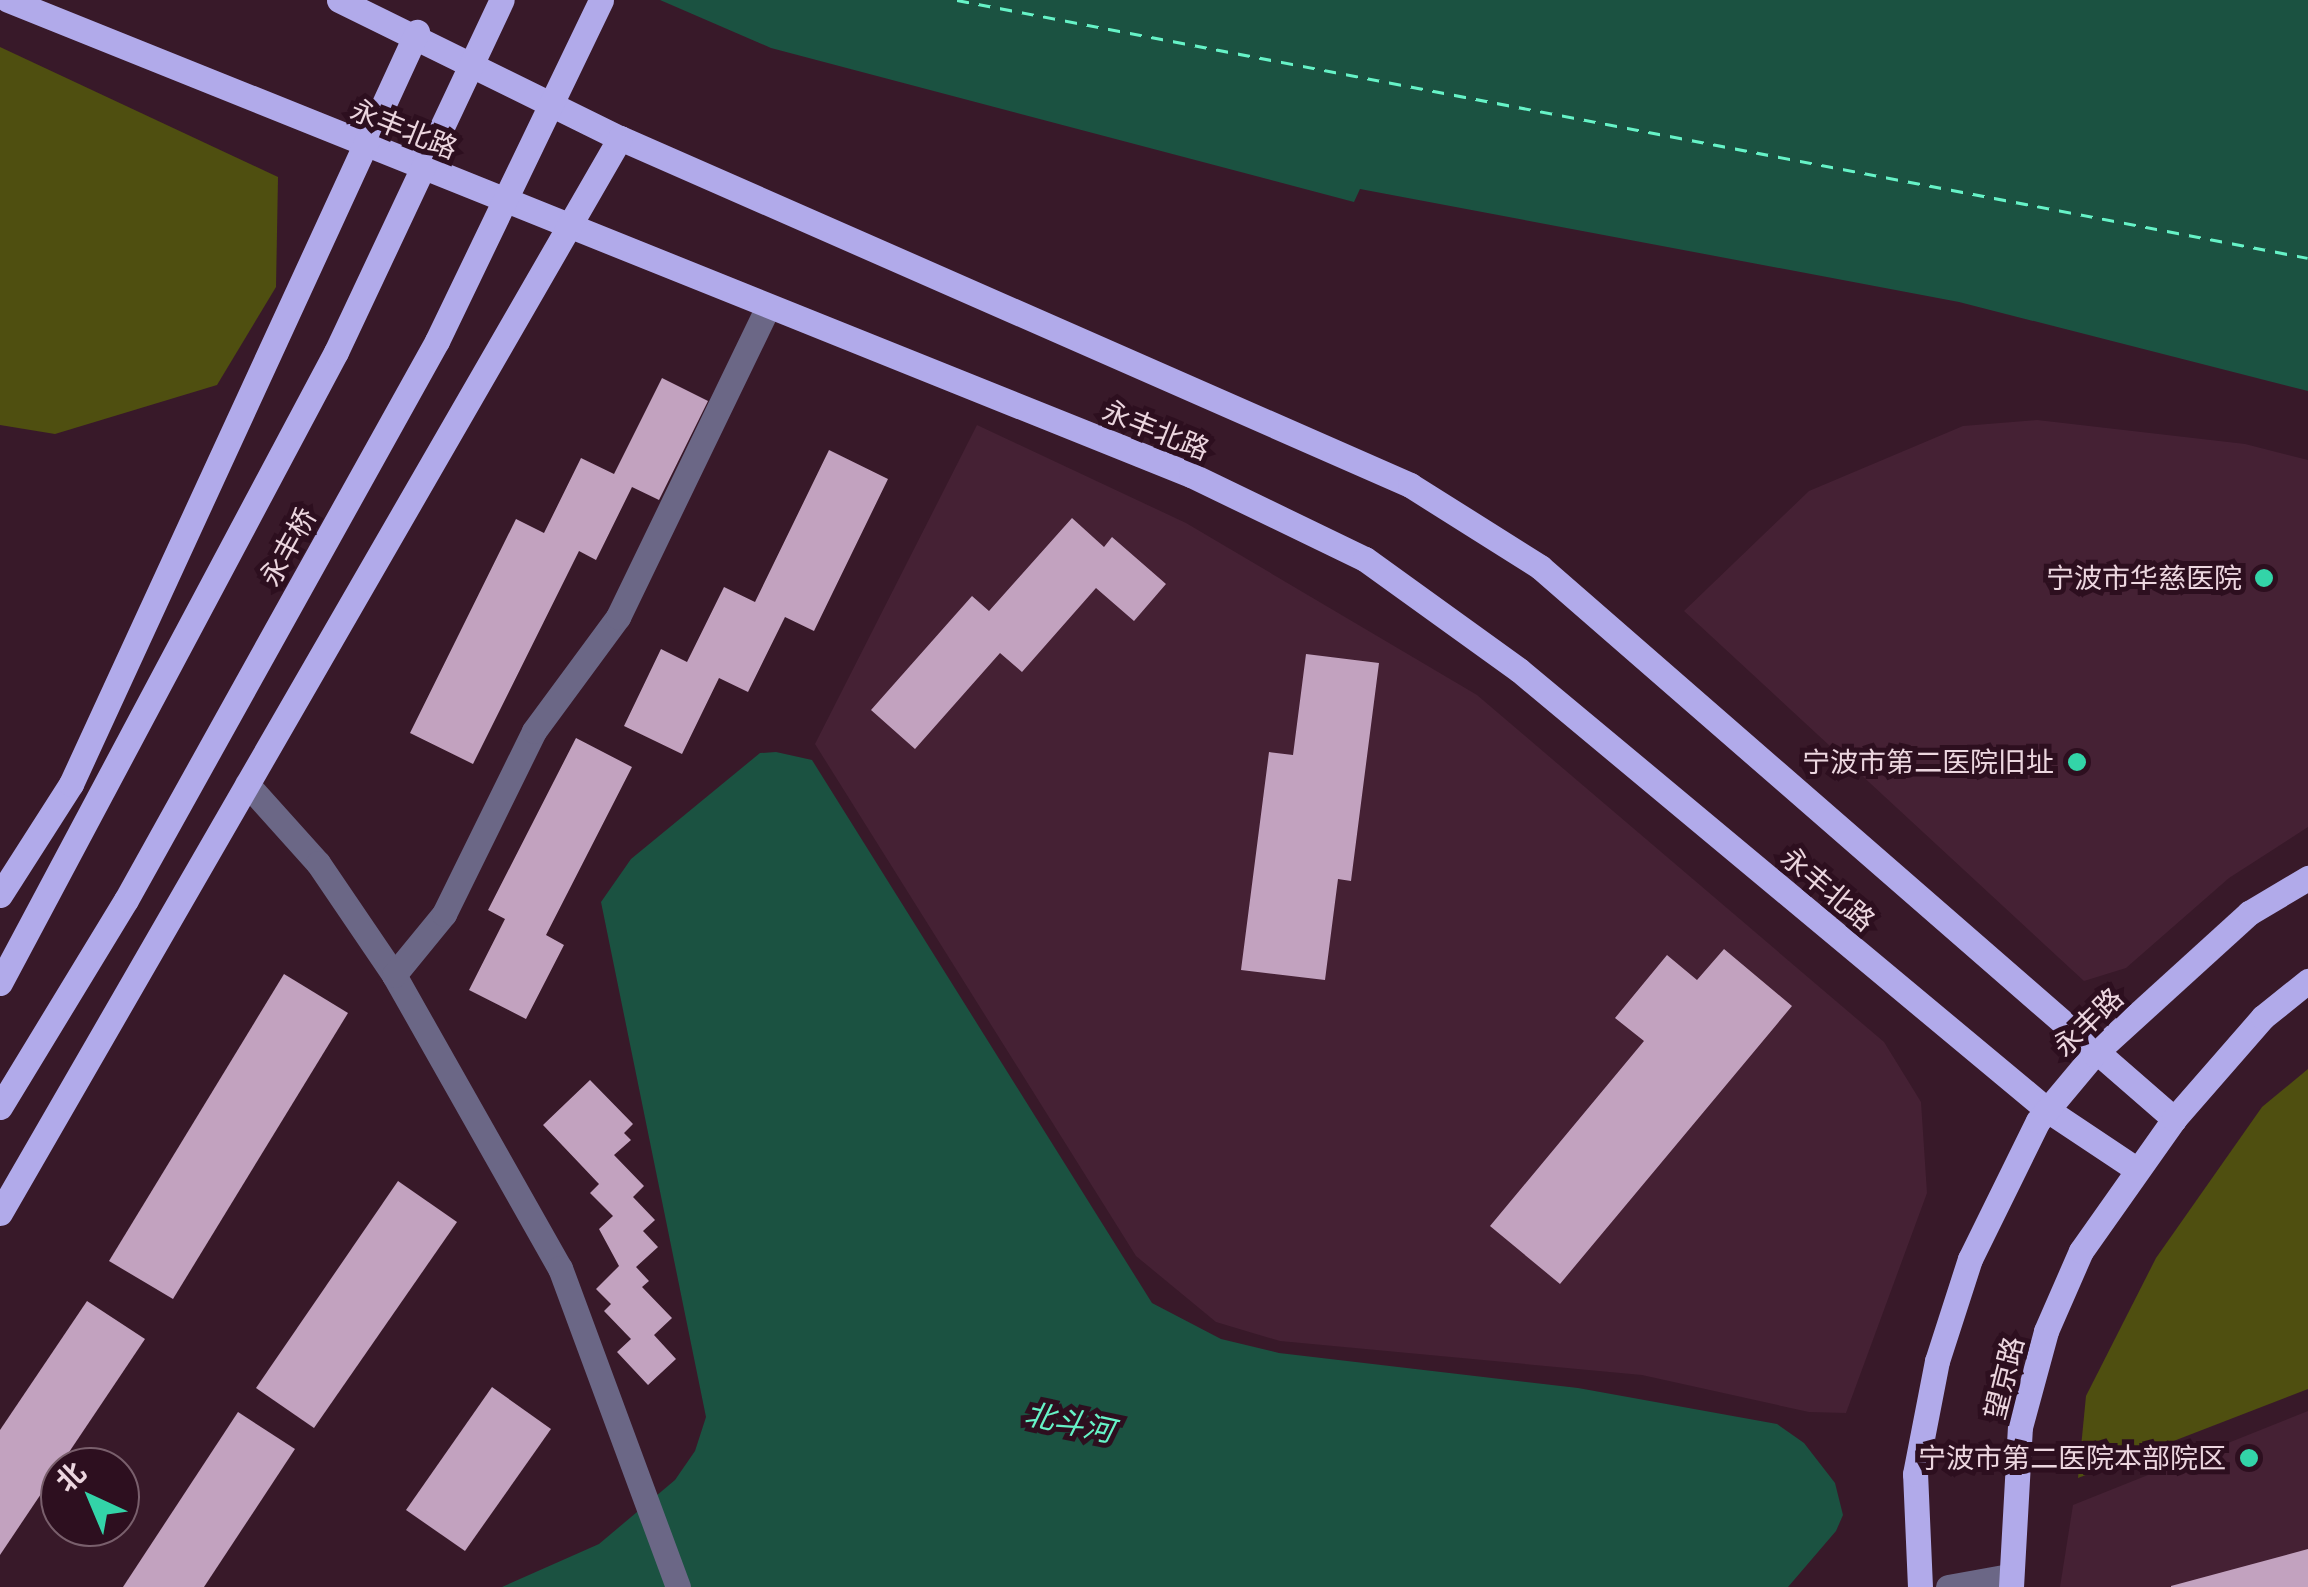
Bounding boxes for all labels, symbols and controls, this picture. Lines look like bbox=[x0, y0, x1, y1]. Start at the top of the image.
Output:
street label: 永丰北路 bbox=[346, 92, 462, 166]
street label: 永丰北路 bbox=[1098, 393, 1214, 467]
street label: 永丰桥 bbox=[253, 502, 323, 592]
place label: 宁波市华慈医院 bbox=[2046, 561, 2242, 595]
marker: 宁波市华慈医院 bbox=[2251, 565, 2277, 591]
place label: 宁波市第二医院旧址 bbox=[1802, 745, 2054, 779]
marker: 宁波市第二医院旧址 bbox=[2064, 749, 2090, 775]
street label: 永丰北路 bbox=[1774, 840, 1882, 938]
street label: 永丰路 bbox=[2046, 981, 2130, 1063]
street label: 望京路 bbox=[1978, 1333, 2030, 1423]
water label: 北斗河 bbox=[1021, 1396, 1117, 1450]
place label: 宁波市第二医院本部院区 bbox=[1918, 1441, 2226, 1475]
marker: 宁波市第二医院本部院区 bbox=[2236, 1445, 2262, 1471]
north arrow bbox=[40, 1447, 140, 1547]
text: 北 bbox=[49, 1455, 92, 1499]

